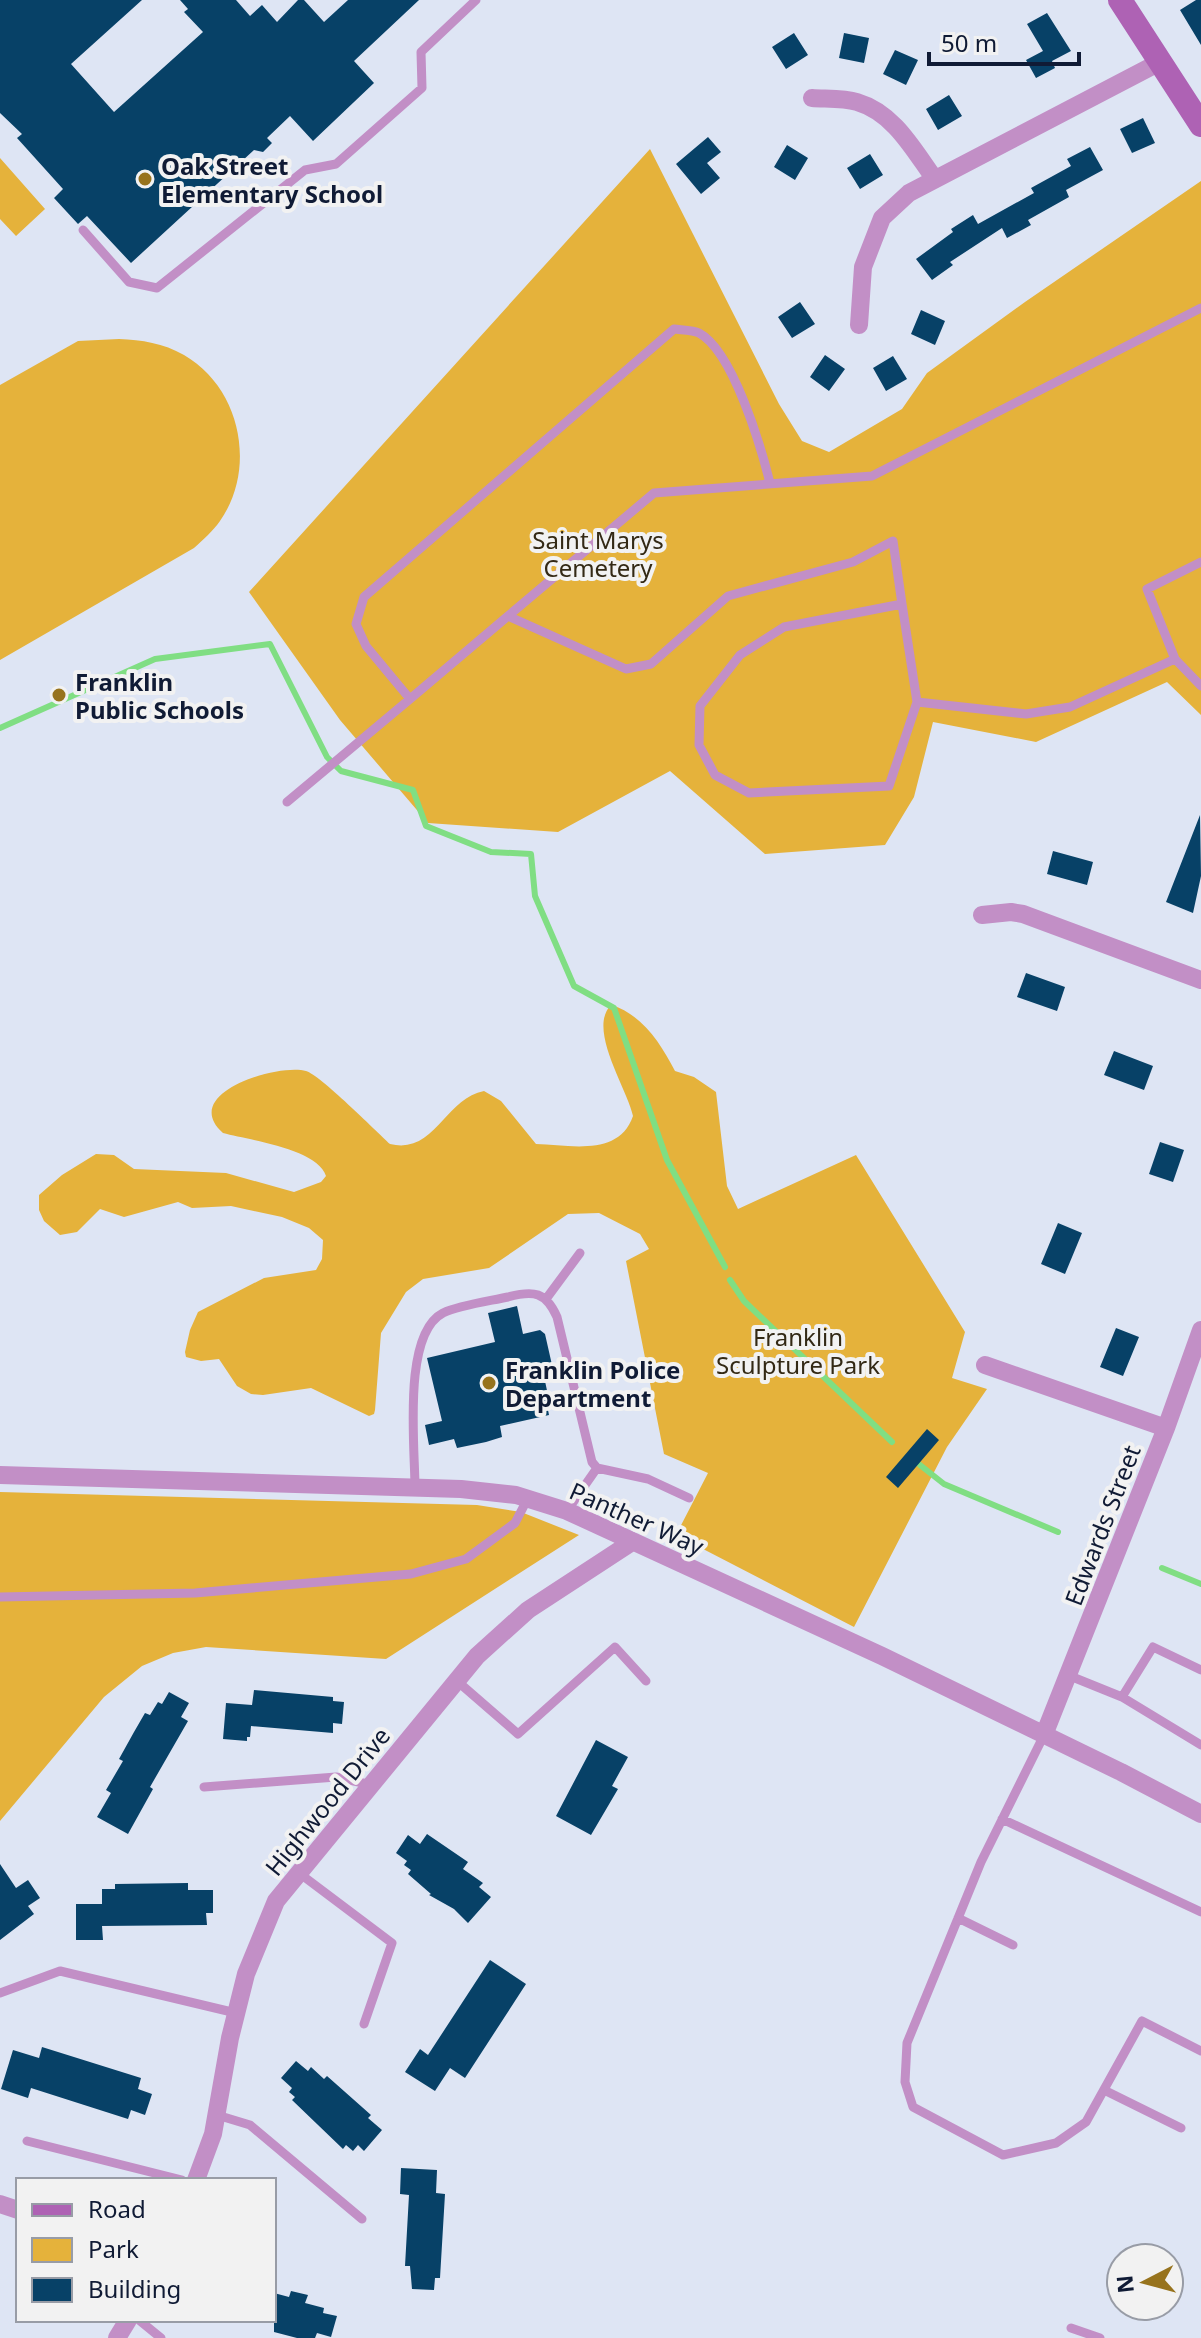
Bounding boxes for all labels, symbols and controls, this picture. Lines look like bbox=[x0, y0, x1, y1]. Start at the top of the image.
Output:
scale bar bbox=[929, 16, 1079, 66]
text: 50 m bbox=[941, 26, 997, 59]
place label: Oak Street Elementary School bbox=[161, 149, 383, 210]
marker: Oak Street Elementary School bbox=[136, 170, 154, 188]
park label: Saint Marys Cemetery bbox=[532, 523, 664, 584]
place label: Franklin Public Schools bbox=[75, 665, 244, 726]
marker: Franklin Public Schools bbox=[50, 686, 68, 704]
park label: Franklin Sculpture Park bbox=[716, 1320, 880, 1381]
place label: Franklin Police Department bbox=[505, 1353, 680, 1414]
marker: Franklin Police Department bbox=[480, 1374, 498, 1392]
street label: Edwards Street bbox=[1056, 1440, 1148, 1610]
street label: Panther Way bbox=[565, 1474, 710, 1563]
street label: Highwood Drive bbox=[257, 1720, 397, 1882]
legend bbox=[16, 2178, 276, 2322]
text: Road bbox=[88, 2192, 146, 2225]
text: Park bbox=[88, 2232, 139, 2265]
north arrow bbox=[1105, 2242, 1185, 2322]
text: Building bbox=[88, 2272, 181, 2305]
text: N bbox=[1108, 2274, 1140, 2295]

